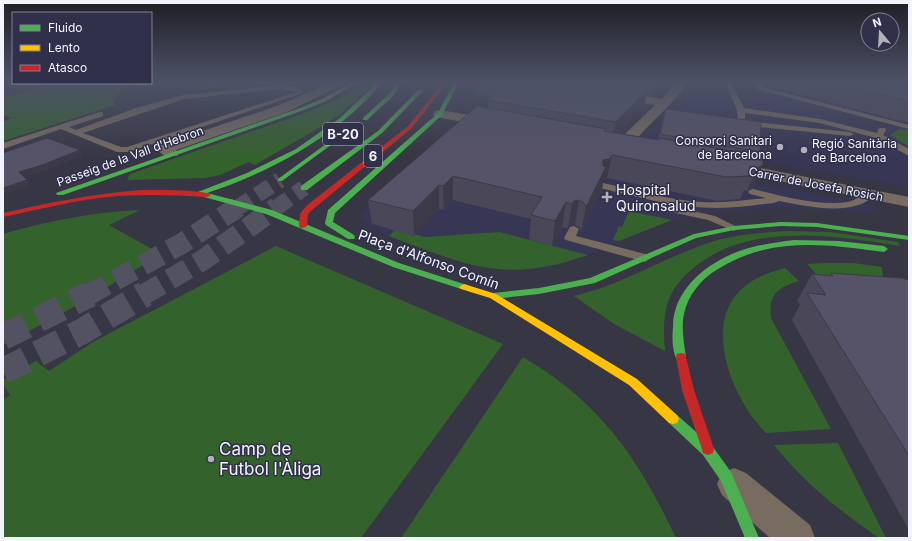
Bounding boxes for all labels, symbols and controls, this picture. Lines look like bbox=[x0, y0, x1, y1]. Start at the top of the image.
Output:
legend bbox=[12, 12, 152, 84]
north arrow bbox=[860, 12, 900, 52]
text: N bbox=[871, 15, 883, 30]
text: Fluido bbox=[48, 20, 83, 35]
text: Lento bbox=[48, 40, 80, 55]
text: Atasco bbox=[48, 60, 87, 75]
street label: Passeig de la Vall d'Hebron bbox=[55, 122, 205, 190]
road number: B-20 bbox=[323, 123, 363, 145]
place label: Consorci Sanitari de Barcelona bbox=[675, 133, 772, 162]
place label: Regió Sanitària de Barcelona bbox=[812, 136, 897, 165]
marker: Consorci Sanitari de Barcelona bbox=[775, 142, 785, 152]
road number: 6 bbox=[364, 145, 382, 167]
marker: Regió Sanitària de Barcelona bbox=[799, 145, 809, 155]
street label: Carrer de Josefa Rosich bbox=[747, 164, 885, 204]
place label: Hospital Quironsalud bbox=[616, 181, 696, 214]
marker: Hospital Quironsalud bbox=[601, 191, 613, 203]
street label: Plaça d'Alfonso Comín bbox=[356, 226, 502, 292]
place label: Camp de Futbol l'Àliga bbox=[219, 439, 321, 479]
marker: Camp de Futbol l'Àliga bbox=[206, 454, 216, 464]

